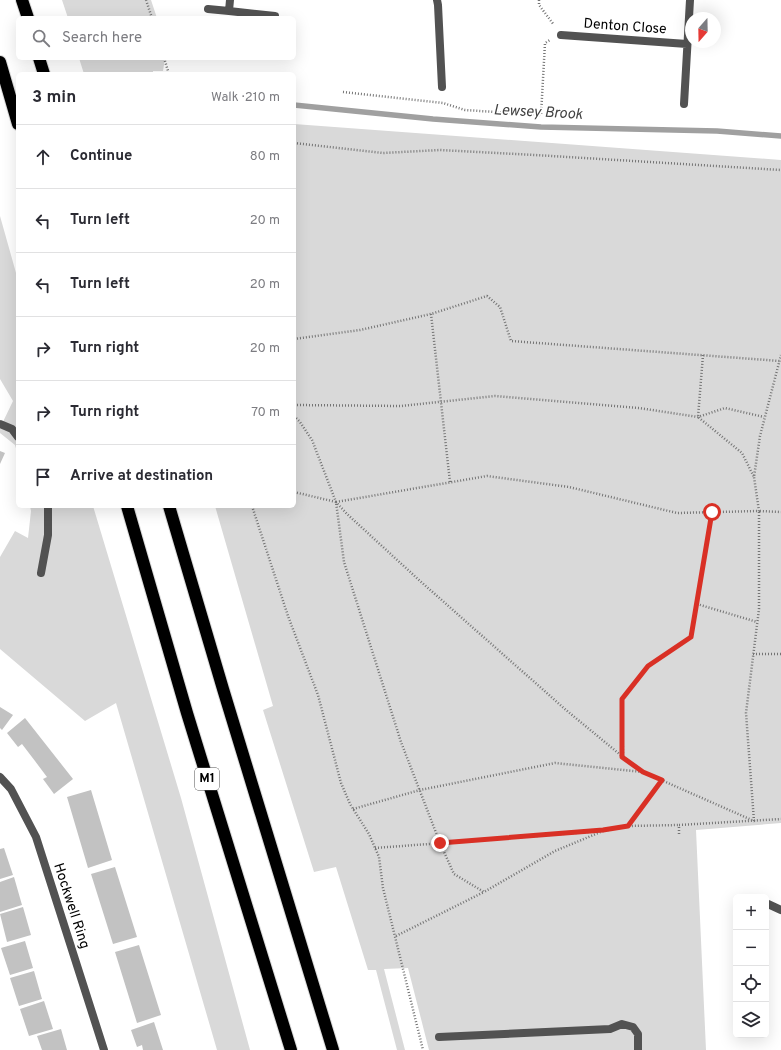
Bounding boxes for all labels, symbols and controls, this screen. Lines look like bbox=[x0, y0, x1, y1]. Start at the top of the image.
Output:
north arrow bbox=[685, 12, 721, 48]
search box bbox=[16, 16, 296, 60]
street label: Denton Close bbox=[583, 16, 667, 38]
icon: search bbox=[30, 27, 52, 49]
text: Search here bbox=[62, 29, 142, 48]
text: 3 min bbox=[32, 87, 76, 109]
text: Walk · 210 m bbox=[211, 90, 280, 106]
water label: Lewsey Brook bbox=[493, 101, 584, 125]
icon: ahead bbox=[32, 146, 54, 168]
text: Continue bbox=[70, 147, 132, 166]
text: 80 m bbox=[250, 149, 280, 165]
icon: left bbox=[32, 210, 54, 232]
text: Turn left bbox=[70, 211, 130, 230]
text: 20 m bbox=[250, 213, 280, 229]
icon: left bbox=[32, 274, 54, 296]
text: Turn left bbox=[70, 275, 130, 294]
text: 20 m bbox=[250, 277, 280, 293]
icon: right bbox=[32, 338, 54, 360]
text: Turn right bbox=[70, 339, 139, 358]
text: 20 m bbox=[250, 341, 280, 357]
icon: right bbox=[32, 402, 54, 424]
text: Turn right bbox=[70, 403, 139, 422]
text: 70 m bbox=[251, 405, 280, 421]
icon: arrive bbox=[32, 466, 54, 488]
text: Arrive at destination bbox=[70, 467, 213, 486]
route start bbox=[703, 503, 721, 521]
road number: M1 bbox=[195, 768, 219, 790]
route end bbox=[431, 834, 449, 852]
street label: Hockwell Ring bbox=[49, 861, 93, 951]
map controls bbox=[733, 894, 769, 1038]
button: + bbox=[733, 894, 769, 930]
button: − bbox=[733, 930, 769, 966]
button: locate bbox=[733, 966, 769, 1002]
button: layers bbox=[733, 1002, 769, 1038]

